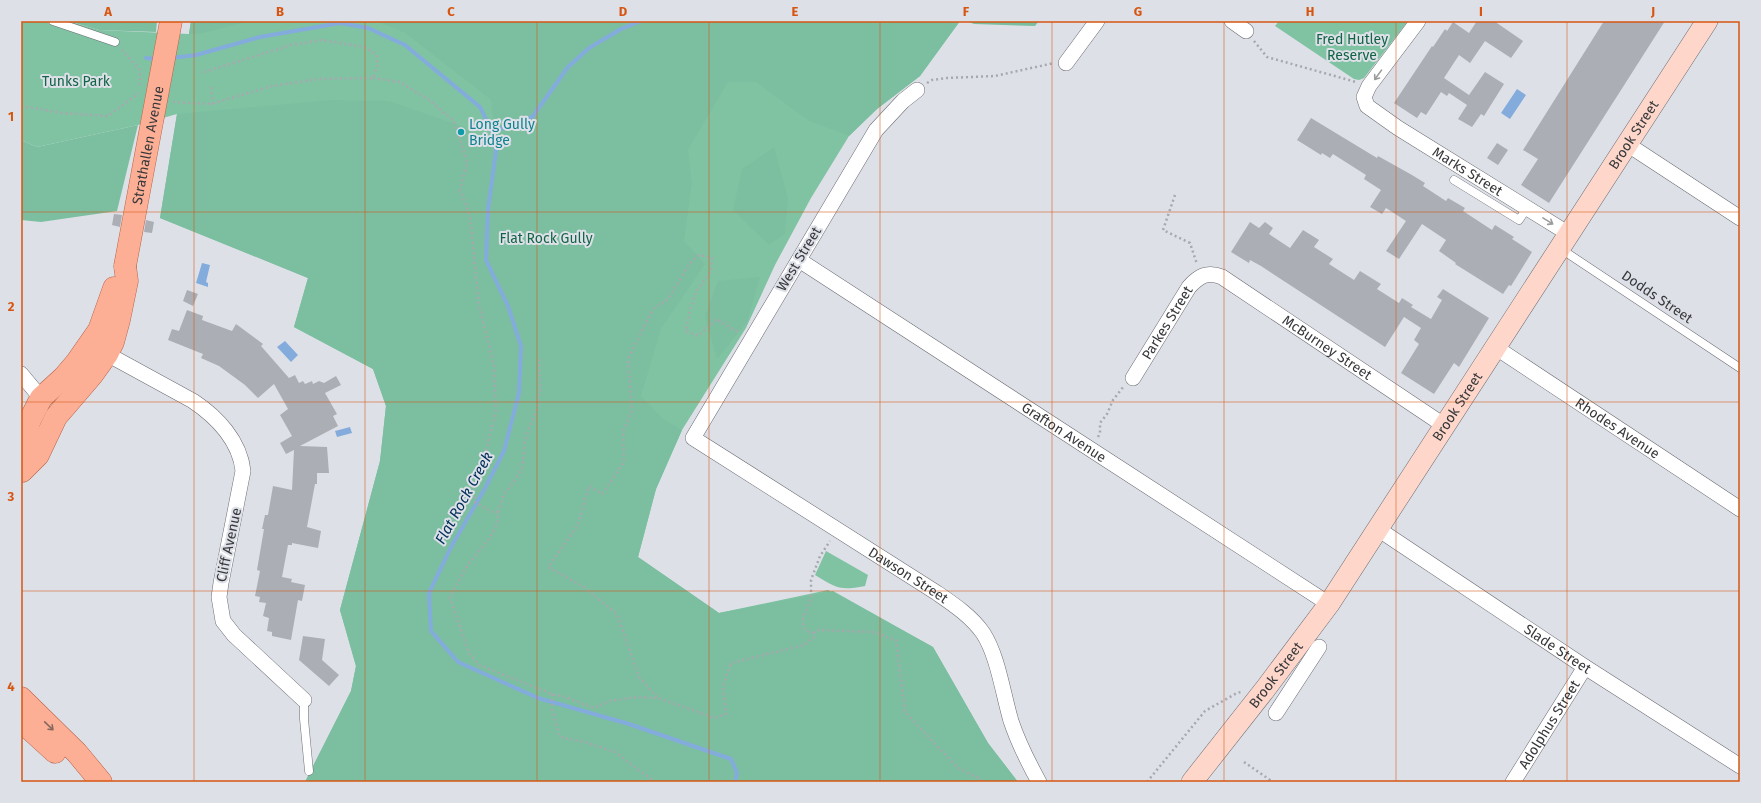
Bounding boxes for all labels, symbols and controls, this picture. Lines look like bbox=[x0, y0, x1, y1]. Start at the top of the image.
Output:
text: A bbox=[103, 4, 112, 19]
text: B bbox=[276, 4, 284, 19]
text: C bbox=[447, 4, 455, 19]
text: D bbox=[619, 4, 628, 19]
text: E bbox=[792, 4, 799, 19]
text: F bbox=[963, 4, 970, 19]
text: G bbox=[1134, 4, 1142, 19]
text: H bbox=[1306, 4, 1314, 19]
text: I bbox=[1479, 4, 1483, 19]
text: J bbox=[1650, 4, 1655, 19]
park label: Fred Hutley Reserve bbox=[1316, 31, 1388, 64]
one-way arrow bbox=[1374, 69, 1382, 80]
park label: Tunks Park bbox=[42, 73, 111, 90]
street label: Strathallen Avenue bbox=[128, 84, 167, 206]
street label: Brook Street bbox=[1605, 96, 1662, 172]
text: 1 bbox=[8, 109, 14, 124]
place label: Long Gully Bridge bbox=[469, 116, 535, 149]
marker: Long Gully Bridge bbox=[456, 127, 466, 137]
street label: Marks Street bbox=[1430, 143, 1507, 200]
one-way arrow bbox=[1542, 217, 1553, 225]
street label: West Street bbox=[773, 223, 825, 294]
park label: Flat Rock Gully bbox=[499, 230, 593, 247]
street label: Dodds Street bbox=[1618, 267, 1697, 328]
street label: Parkes Street bbox=[1138, 282, 1197, 363]
text: 2 bbox=[8, 299, 15, 314]
street label: McBurney Street bbox=[1279, 311, 1376, 384]
street label: Brook Street bbox=[1428, 368, 1486, 444]
street label: Rhodes Avenue bbox=[1572, 394, 1663, 462]
street label: Grafton Avenue bbox=[1018, 398, 1110, 466]
water label: Flat Rock Creek bbox=[431, 449, 497, 547]
text: 3 bbox=[7, 489, 15, 504]
street label: Cliff Avenue bbox=[213, 506, 245, 584]
street label: Dawson Street bbox=[865, 543, 952, 607]
street label: Slade Street bbox=[1521, 620, 1595, 678]
street label: Brook Street bbox=[1245, 638, 1307, 711]
street label: Adolphus Street bbox=[1515, 676, 1584, 772]
text: 4 bbox=[7, 679, 15, 694]
one-way arrow bbox=[44, 721, 54, 731]

